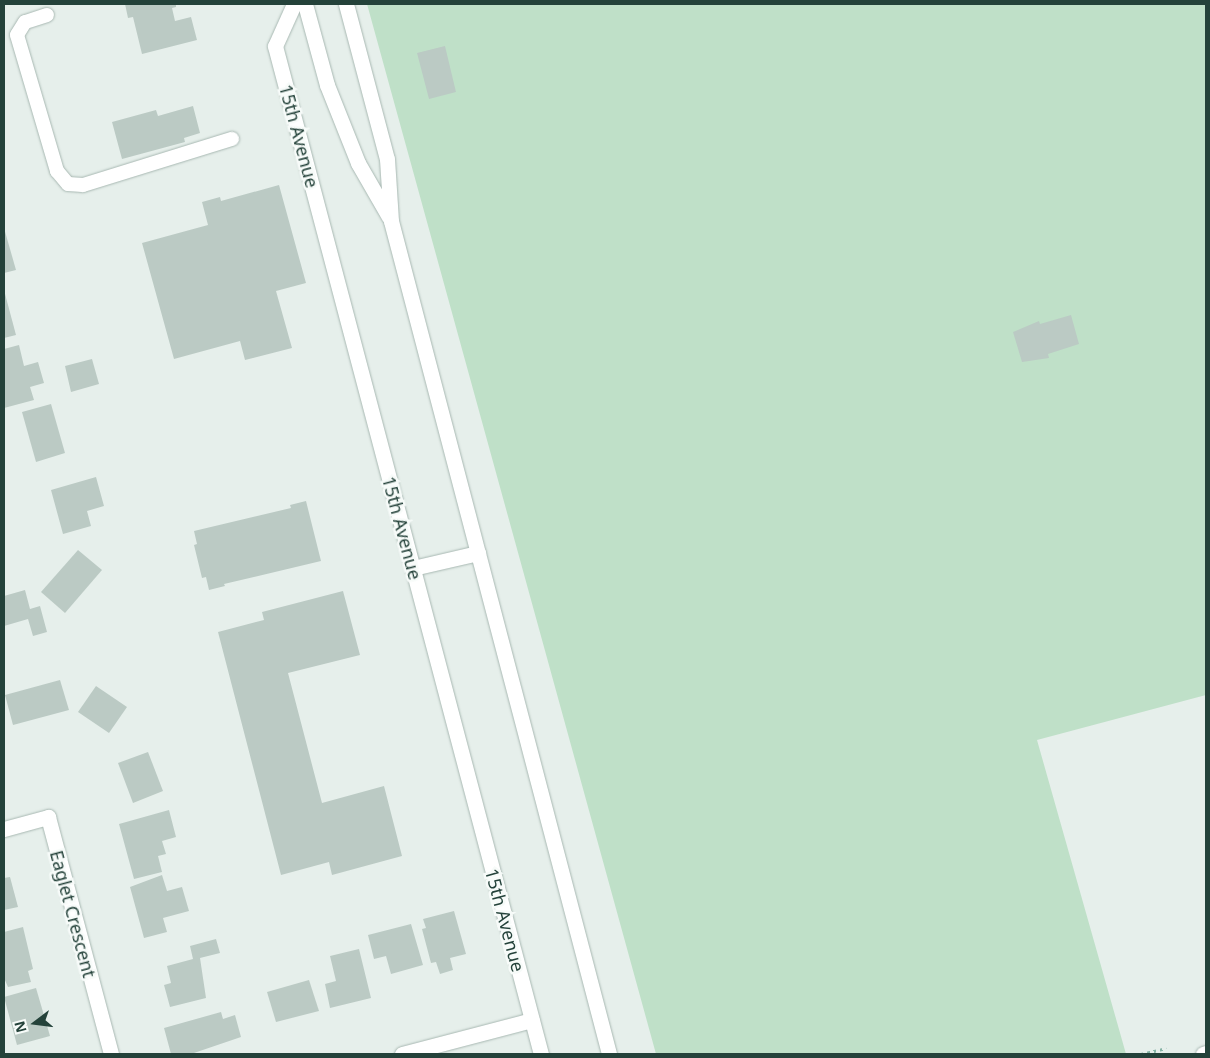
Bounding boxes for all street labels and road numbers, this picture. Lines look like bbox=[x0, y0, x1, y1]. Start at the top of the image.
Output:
street label: 15th Avenue bbox=[275, 82, 323, 190]
street label: 15th Avenue bbox=[378, 474, 426, 582]
street label: Eaglet Crescent bbox=[46, 848, 100, 980]
street label: 15th Avenue bbox=[481, 866, 529, 974]

